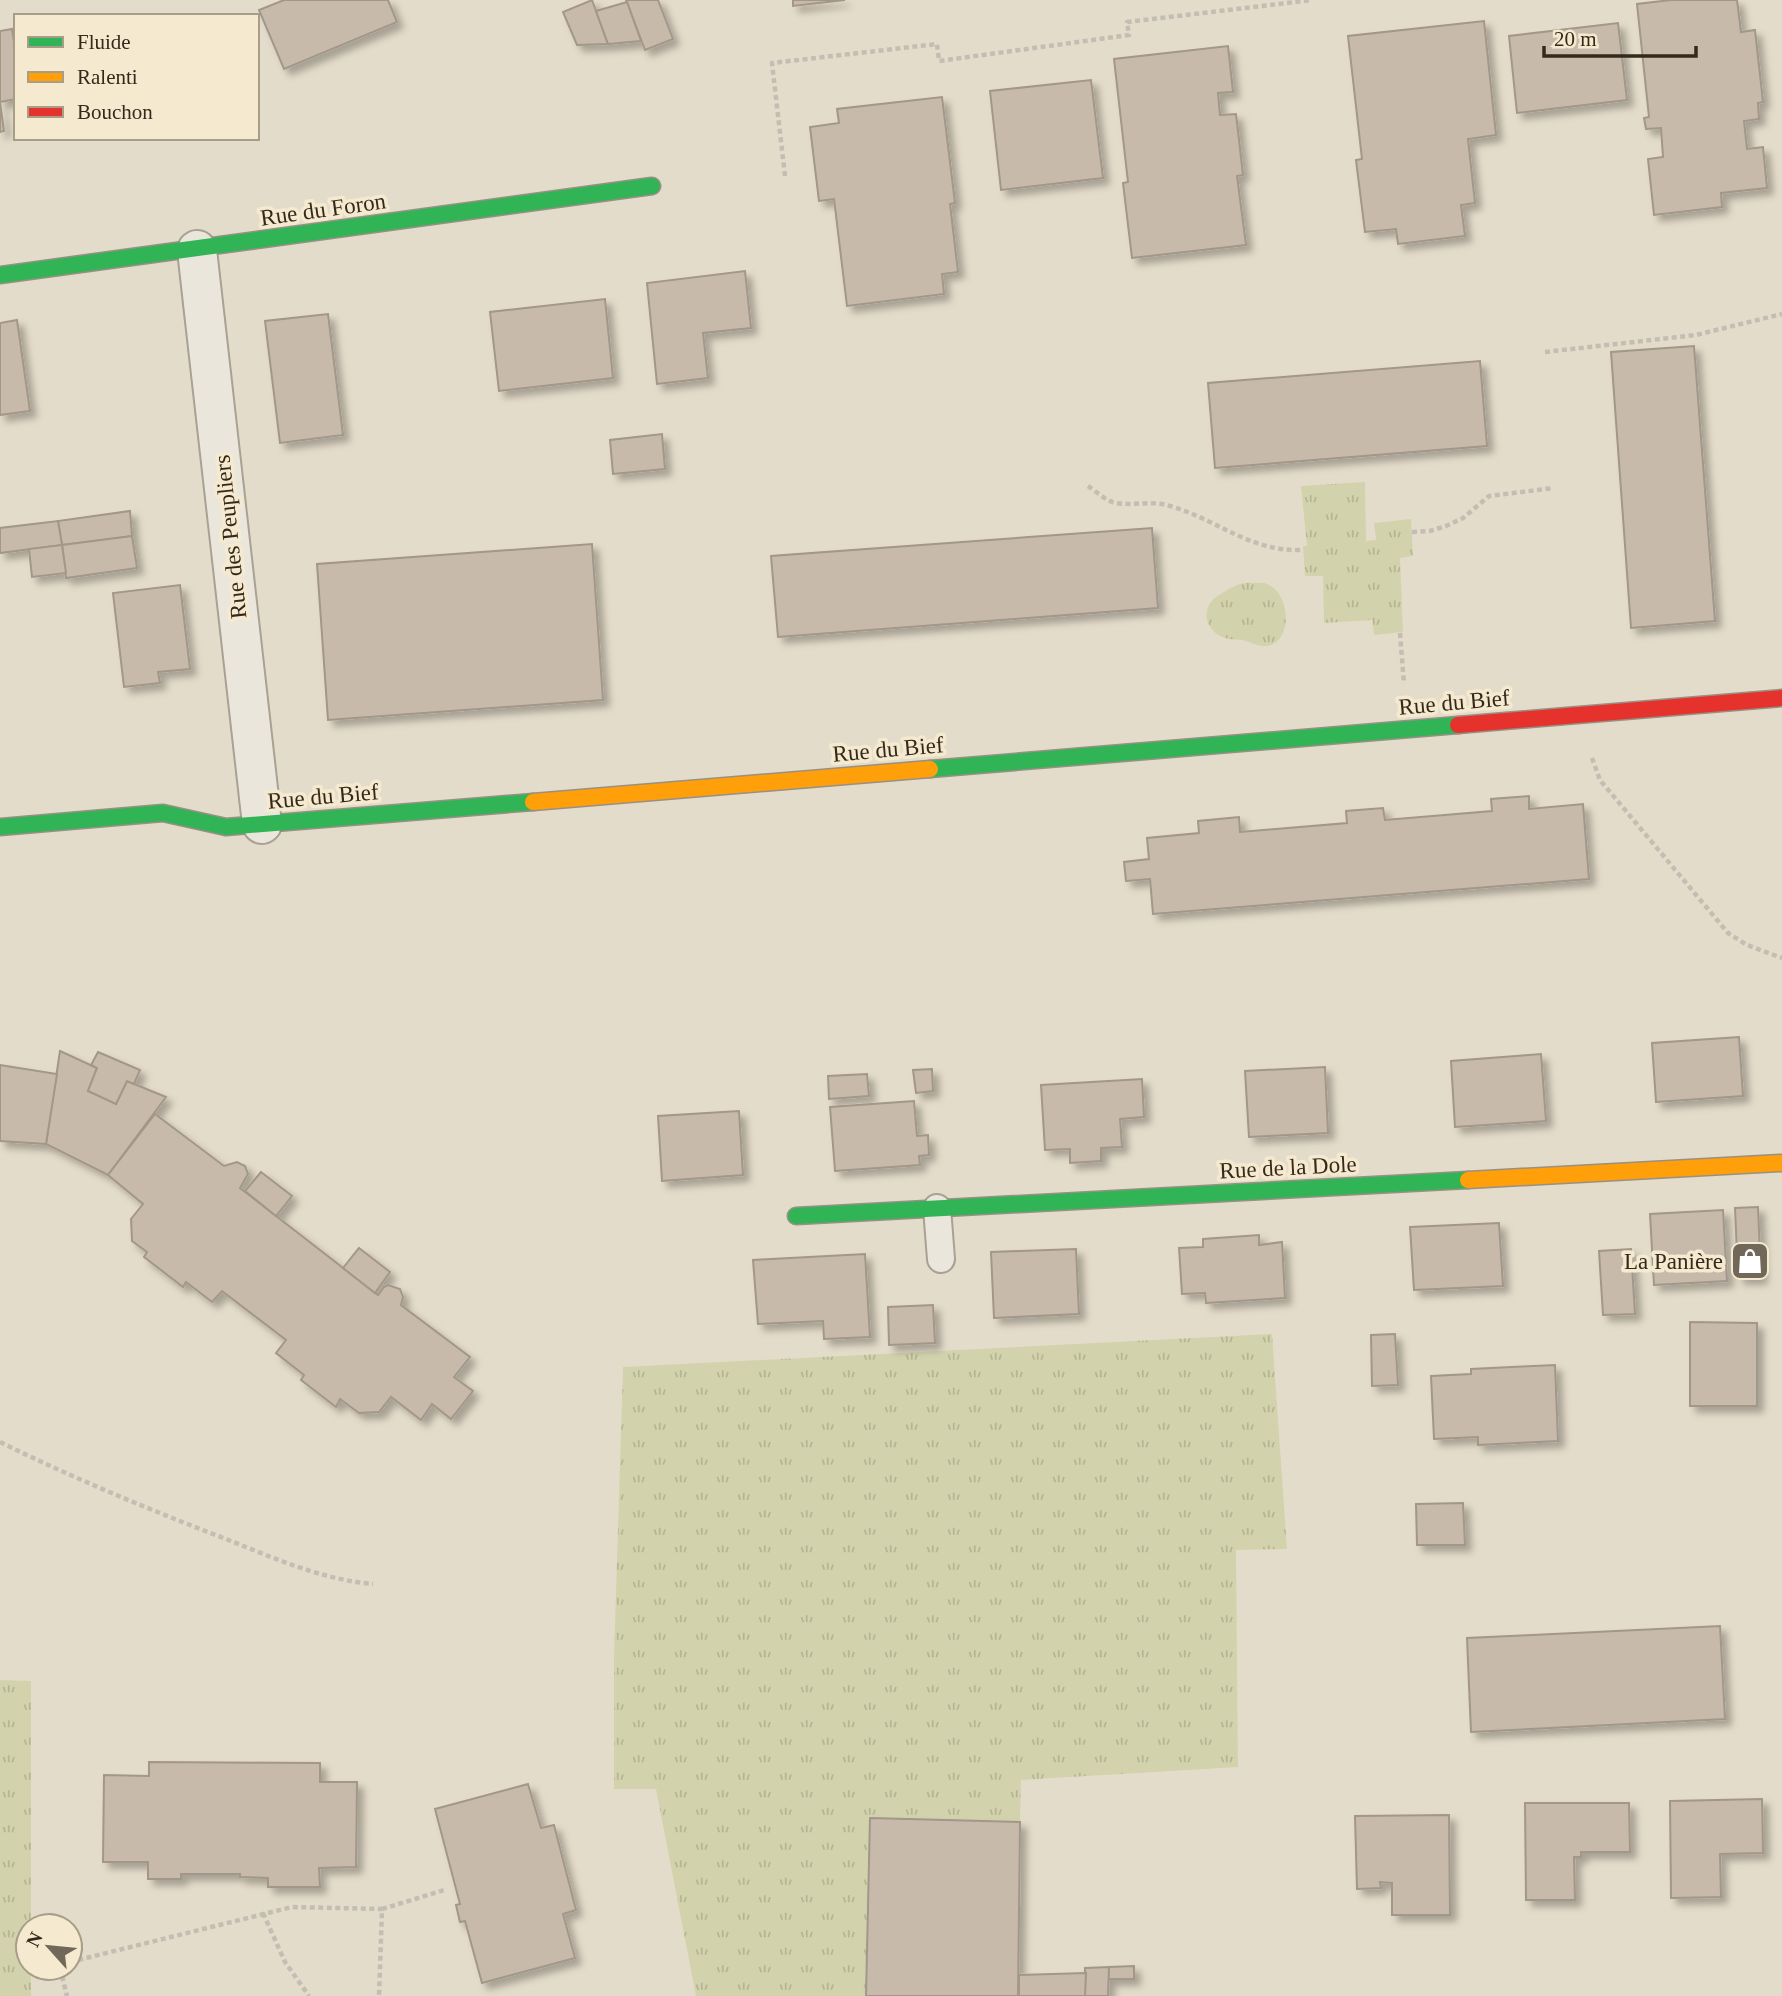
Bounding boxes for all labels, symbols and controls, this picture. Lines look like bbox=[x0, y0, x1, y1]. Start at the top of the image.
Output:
legend bbox=[14, 14, 259, 140]
scale bar bbox=[1544, 14, 1696, 58]
text: 20 m bbox=[1554, 27, 1597, 51]
text: Fluide bbox=[77, 30, 131, 54]
text: Ralenti bbox=[77, 65, 138, 89]
text: Bouchon bbox=[77, 100, 153, 124]
street label: Rue du Foron bbox=[259, 188, 388, 231]
street label: Rue des Peupliers bbox=[209, 454, 252, 620]
street label: Rue du Bief bbox=[1398, 685, 1511, 720]
street label: Rue du Bief bbox=[832, 732, 945, 767]
street label: Rue du Bief bbox=[267, 779, 380, 814]
street label: Rue de la Dole bbox=[1219, 1151, 1357, 1184]
shop icon: La Panière bbox=[1729, 1240, 1771, 1282]
place label: La Panière bbox=[1624, 1249, 1723, 1274]
north arrow bbox=[14, 1912, 84, 1982]
text: N bbox=[22, 1928, 47, 1950]

